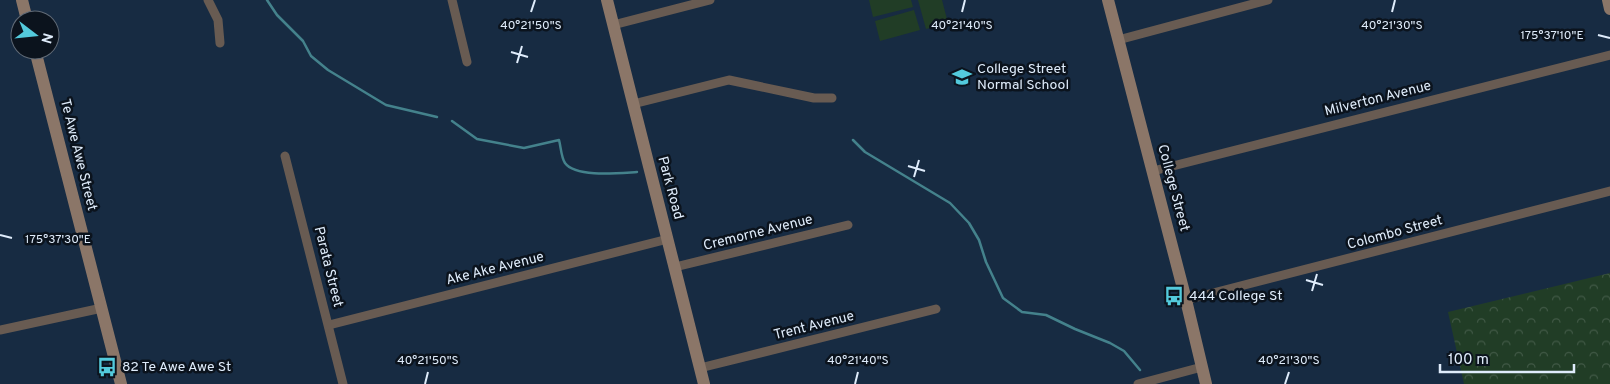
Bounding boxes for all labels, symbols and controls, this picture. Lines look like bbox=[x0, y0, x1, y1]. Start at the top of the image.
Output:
north arrow bbox=[10, 10, 60, 60]
text: 40°21'50"S bbox=[500, 18, 562, 34]
text: 40°21'40"S bbox=[931, 18, 993, 34]
text: 40°21'30"S bbox=[1361, 18, 1423, 34]
text: 175°37'10"E bbox=[1520, 28, 1584, 44]
text: N bbox=[36, 31, 56, 45]
place label: College Street Normal School bbox=[977, 61, 1069, 94]
school or university icon: College Street Normal School bbox=[951, 66, 973, 88]
street label: Milverton Avenue bbox=[1323, 78, 1433, 120]
street label: Te Awe Awe Street bbox=[56, 97, 100, 213]
street label: College Street bbox=[1153, 143, 1193, 233]
street label: Park Road bbox=[653, 155, 687, 221]
street label: Cremorne Avenue bbox=[702, 211, 814, 255]
street label: Colombo Street bbox=[1345, 212, 1445, 254]
street label: Parata Street bbox=[310, 225, 346, 309]
text: 175°37'30"E bbox=[25, 232, 91, 248]
street label: Ake Ake Avenue bbox=[444, 249, 546, 289]
bus stop icon: 444 College St bbox=[1163, 285, 1185, 307]
place label: 444 College St bbox=[1189, 288, 1283, 305]
street label: Trent Avenue bbox=[772, 308, 856, 344]
scale bar bbox=[1440, 342, 1574, 374]
text: 100 m bbox=[1448, 351, 1489, 370]
text: 40°21'50"S bbox=[397, 353, 459, 369]
text: 40°21'40"S bbox=[827, 353, 889, 369]
text: 40°21'30"S bbox=[1258, 353, 1320, 369]
bus stop icon: 82 Te Awe Awe St bbox=[96, 356, 118, 378]
place label: 82 Te Awe Awe St bbox=[122, 359, 231, 376]

